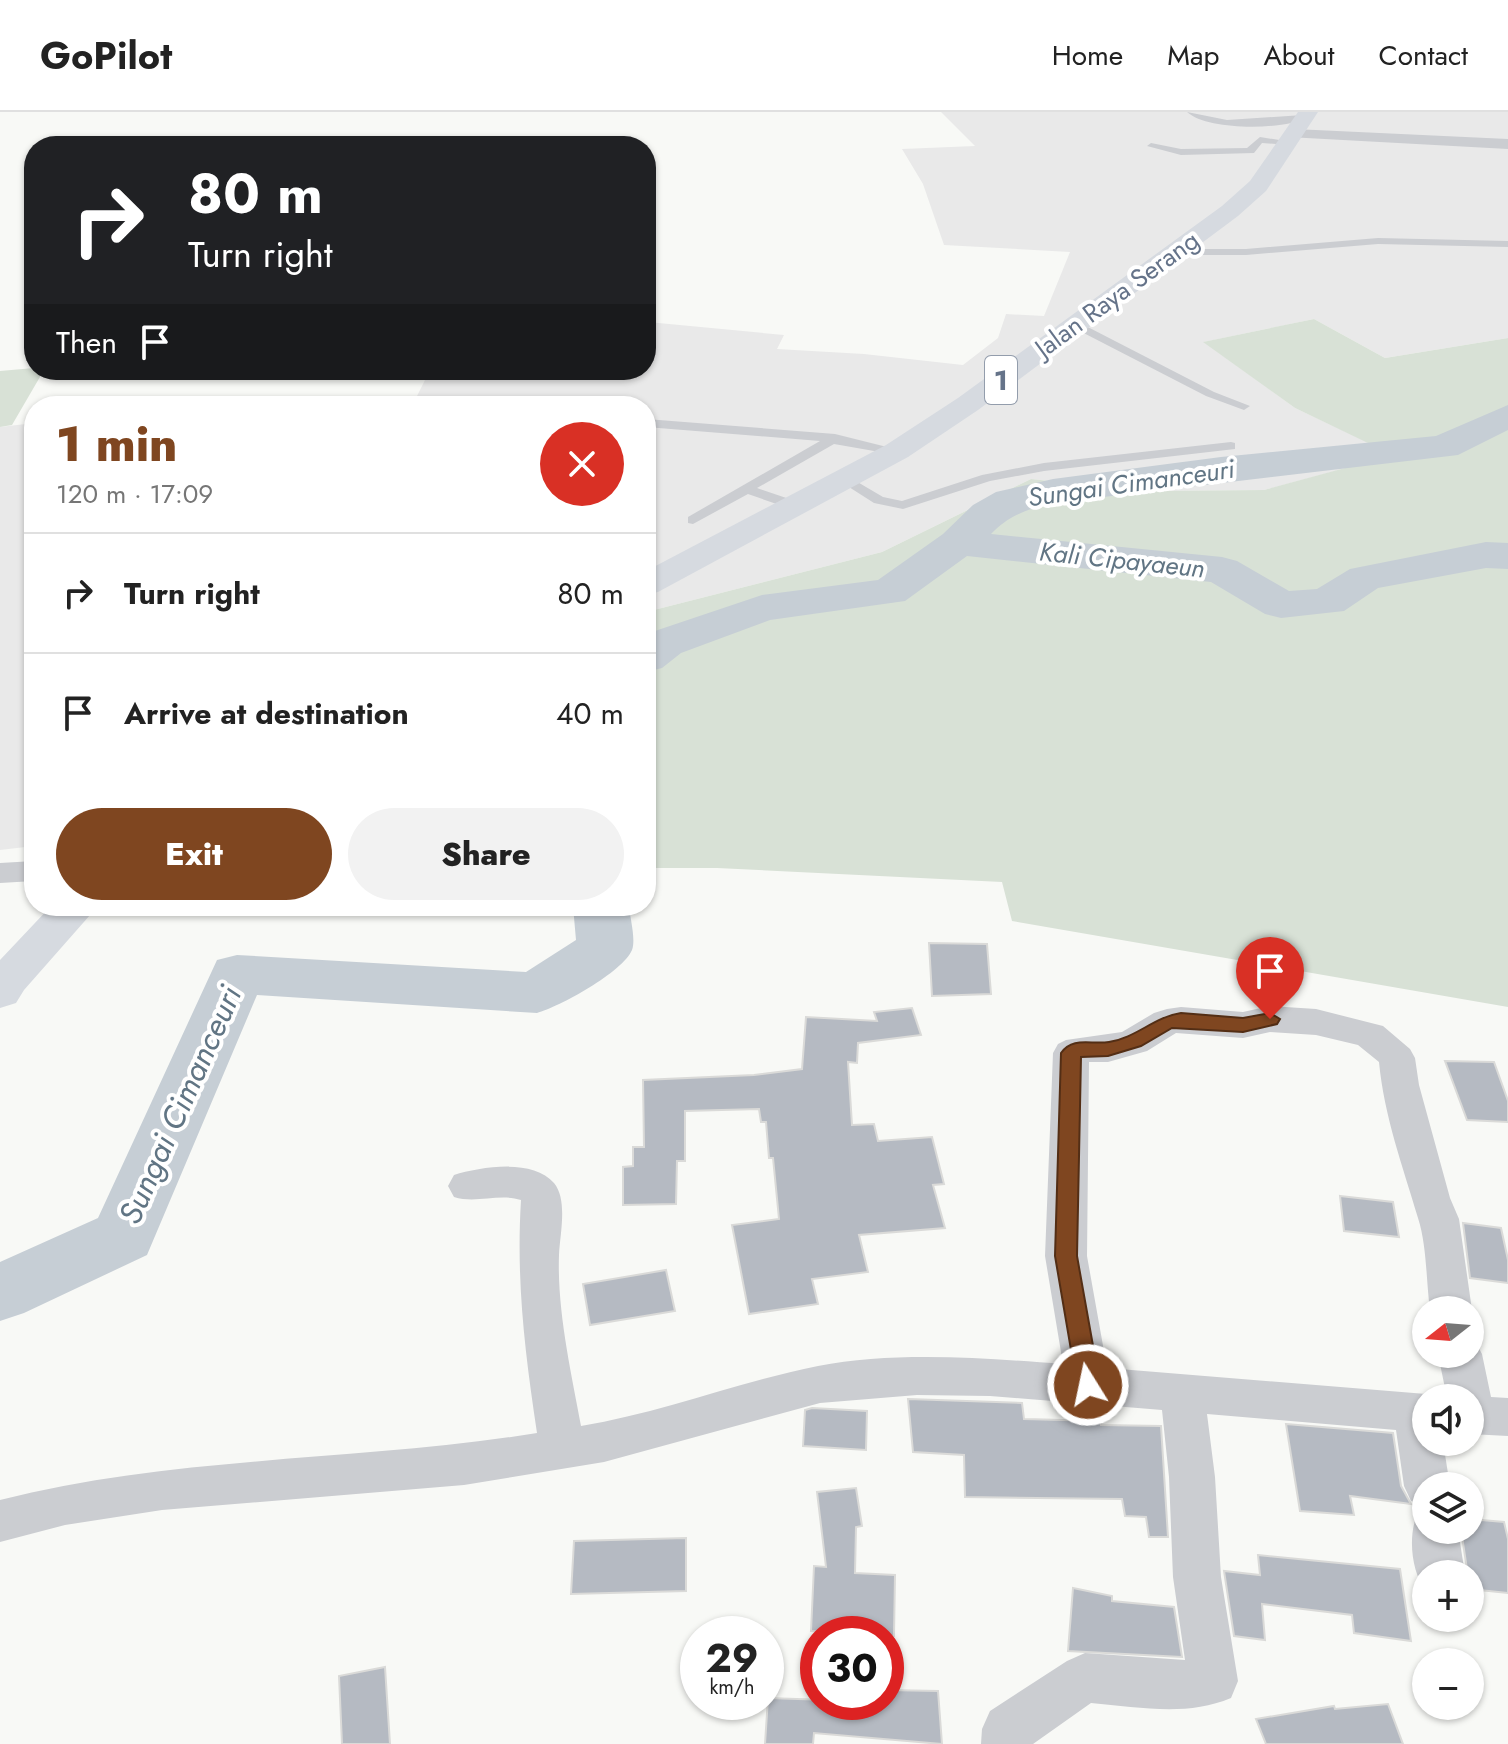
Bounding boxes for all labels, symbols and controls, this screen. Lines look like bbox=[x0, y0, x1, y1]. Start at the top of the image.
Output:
text: GoPilot bbox=[40, 28, 172, 83]
text: Home bbox=[1052, 35, 1123, 76]
text: Map bbox=[1167, 35, 1219, 76]
text: About bbox=[1263, 35, 1335, 76]
text: Contact bbox=[1379, 35, 1468, 76]
text: 80 m bbox=[188, 153, 323, 234]
icon: right bbox=[56, 168, 160, 272]
street label: Jalan Raya Serang bbox=[1025, 221, 1207, 368]
text: Turn right bbox=[188, 228, 333, 280]
icon: arrive bbox=[133, 320, 177, 364]
text: Then bbox=[56, 321, 117, 364]
road number: 1 bbox=[985, 356, 1017, 404]
text: 1 min bbox=[56, 410, 177, 479]
button: close bbox=[540, 422, 624, 506]
water label: Sungai Cimanceuri bbox=[1025, 450, 1237, 516]
text: 120 m · 17:09 bbox=[56, 475, 213, 513]
water label: Kali Cipayaeun bbox=[1037, 532, 1207, 588]
icon: right bbox=[56, 571, 100, 615]
text: Turn right bbox=[124, 572, 260, 615]
text: 80 m bbox=[557, 572, 624, 615]
icon: arrive bbox=[56, 691, 100, 735]
text: Arrive at destination bbox=[124, 692, 409, 735]
text: 40 m bbox=[556, 692, 624, 735]
button: Exit bbox=[56, 808, 332, 900]
button: Share bbox=[348, 808, 624, 900]
pin bbox=[1236, 937, 1304, 1019]
icon: arrive bbox=[1248, 949, 1292, 993]
water label: Sungai Cimanceuri bbox=[107, 978, 253, 1231]
north arrow bbox=[1412, 1296, 1484, 1368]
map controls bbox=[1412, 1296, 1484, 1720]
position arrow bbox=[1046, 1343, 1130, 1427]
button: sound bbox=[1412, 1384, 1484, 1456]
button: layers bbox=[1412, 1472, 1484, 1544]
button: + bbox=[1412, 1560, 1484, 1632]
speed limit sign: 30 bbox=[800, 1616, 904, 1720]
text: 29 bbox=[706, 1629, 759, 1687]
button: − bbox=[1412, 1648, 1484, 1720]
text: km/h bbox=[709, 1673, 755, 1702]

